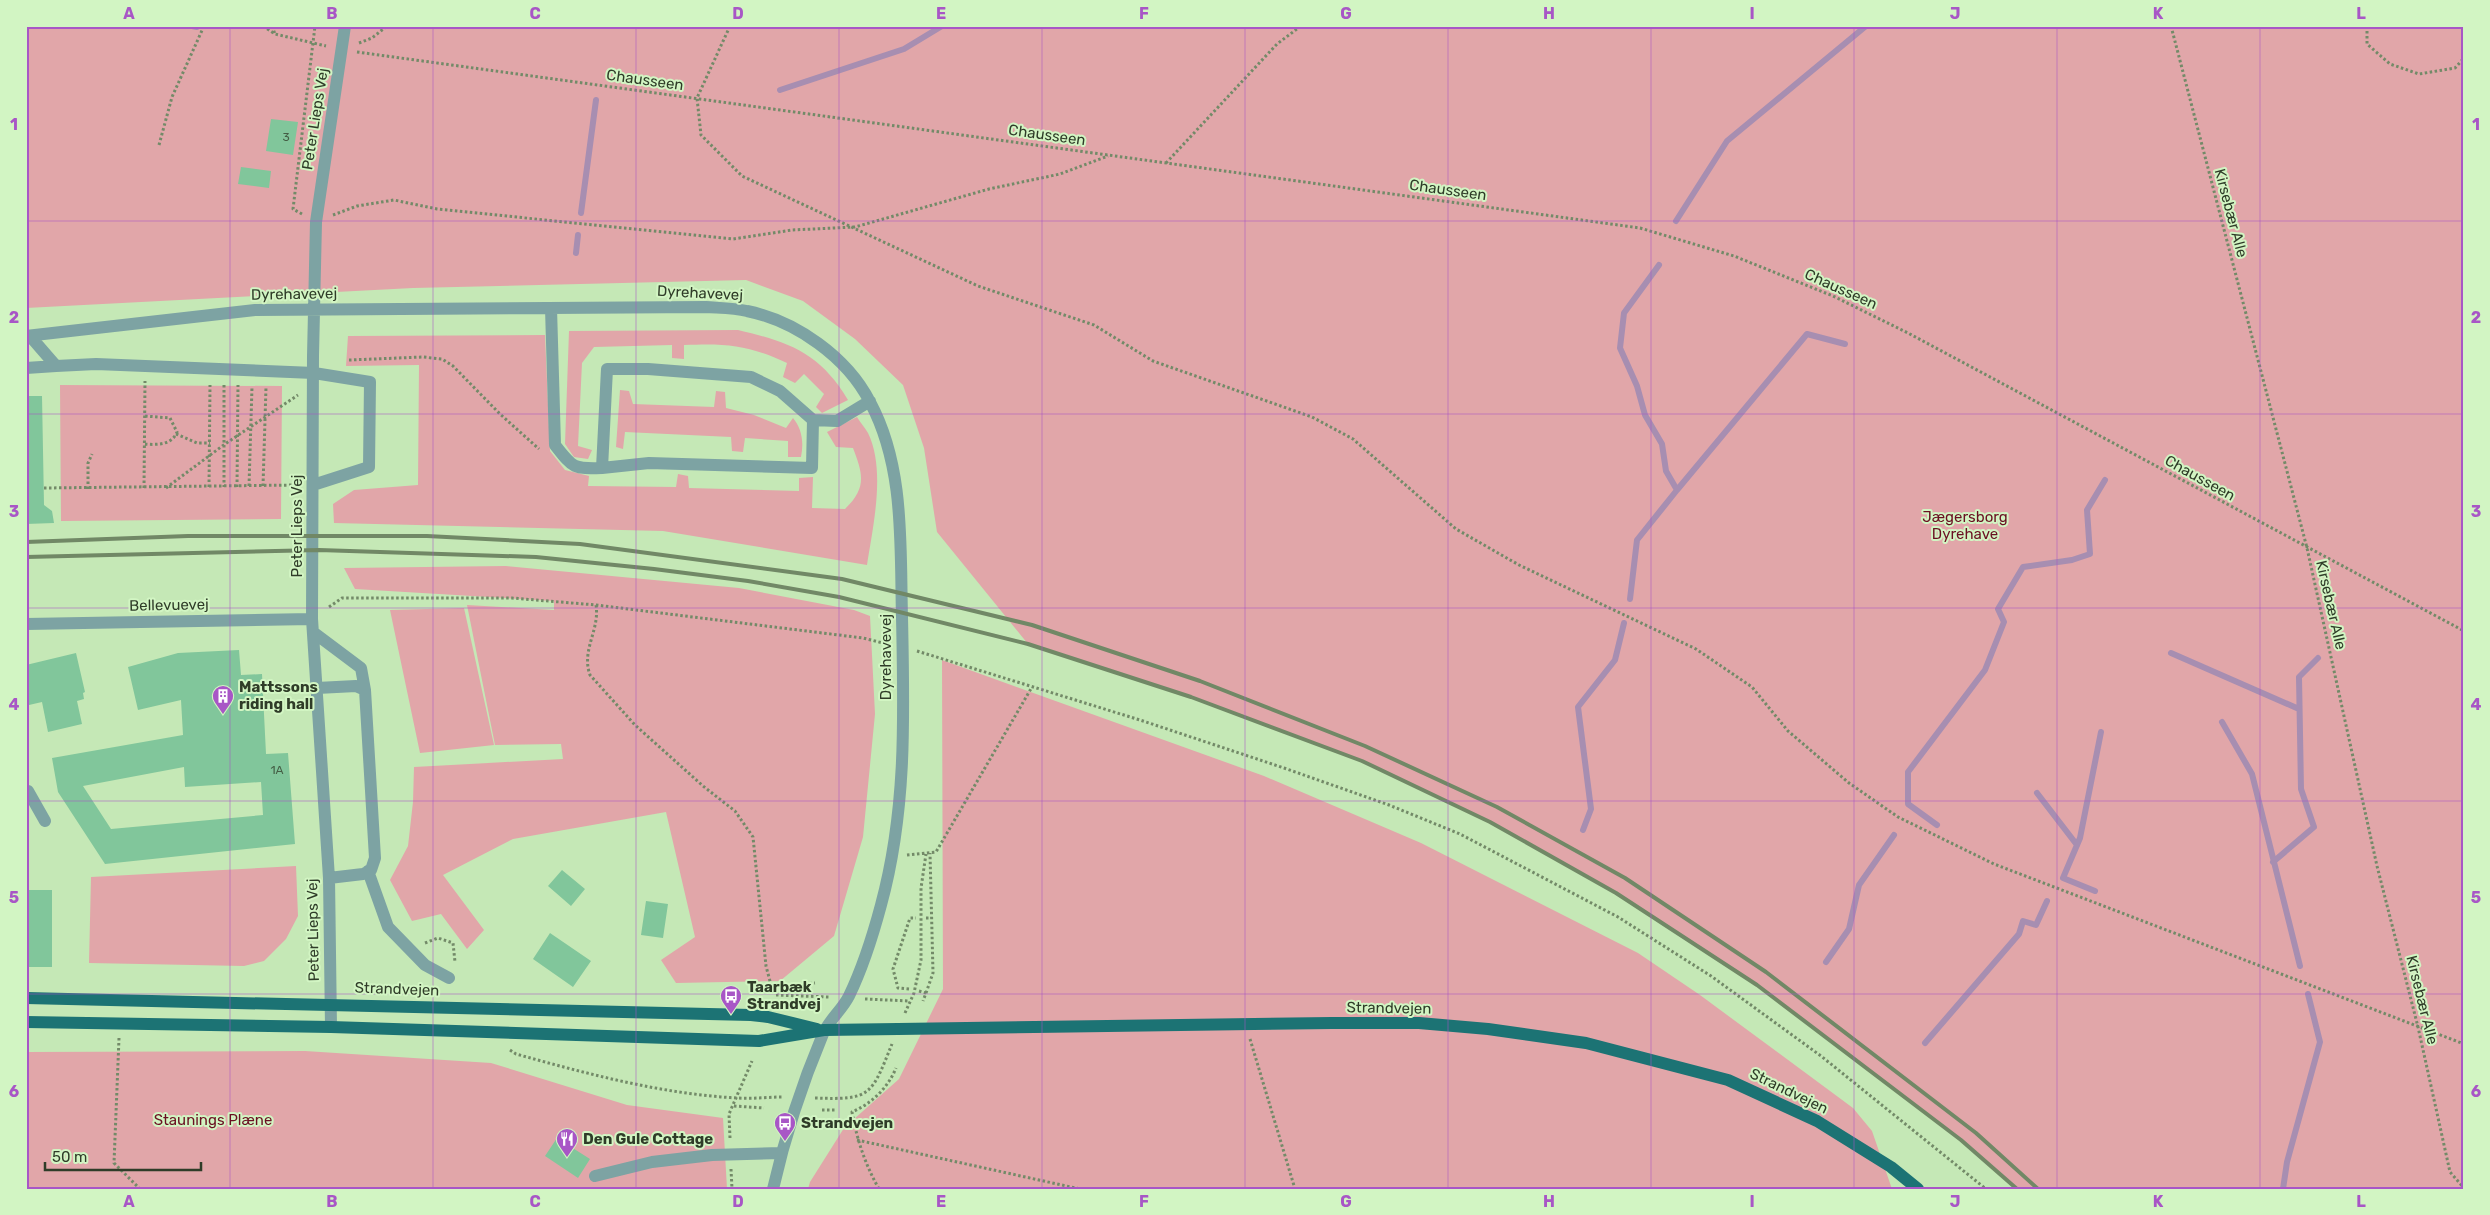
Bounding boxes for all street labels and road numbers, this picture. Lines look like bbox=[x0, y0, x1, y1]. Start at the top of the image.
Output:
street label: Chausseen bbox=[605, 66, 685, 94]
street label: Peter Lieps Vej bbox=[298, 67, 332, 171]
street label: Chausseen bbox=[1007, 121, 1087, 149]
street label: Kirsebær Alle bbox=[2211, 167, 2251, 259]
street label: Chausseen bbox=[1408, 176, 1488, 204]
street label: Chausseen bbox=[1802, 265, 1880, 313]
street label: Dyrehavevej bbox=[656, 282, 744, 304]
street label: Dyrehavevej bbox=[251, 284, 337, 304]
street label: Chausseen bbox=[2162, 451, 2238, 505]
street label: Peter Lieps Vej bbox=[288, 475, 306, 577]
street label: Kirsebær Alle bbox=[2312, 559, 2350, 651]
street label: Bellevuevej bbox=[129, 595, 209, 615]
street label: Dyrehavevej bbox=[877, 614, 895, 700]
street label: Peter Lieps Vej bbox=[303, 878, 323, 982]
street label: Kirsebær Alle bbox=[2402, 954, 2442, 1046]
street label: Strandvejen bbox=[354, 979, 440, 999]
street label: Strandvejen bbox=[1346, 998, 1432, 1018]
street label: Strandvejen bbox=[1747, 1064, 1831, 1118]

